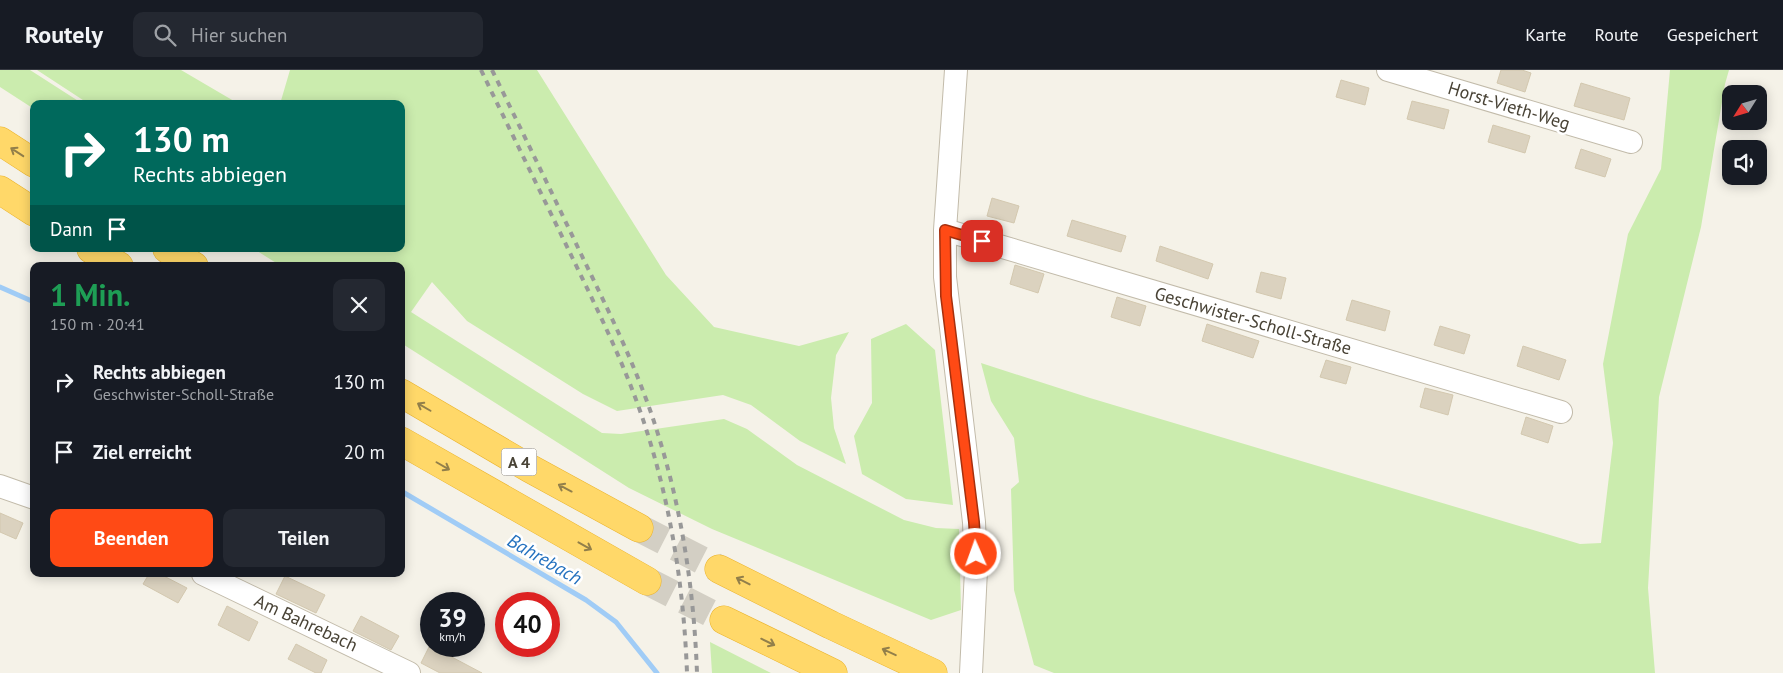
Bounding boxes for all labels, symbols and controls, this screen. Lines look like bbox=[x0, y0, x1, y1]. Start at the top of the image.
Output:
search box bbox=[133, 12, 483, 57]
text: Routely bbox=[25, 19, 103, 50]
icon: search bbox=[151, 21, 179, 49]
text: Hier suchen bbox=[191, 23, 287, 47]
text: Karte bbox=[1525, 23, 1566, 46]
text: Route bbox=[1594, 23, 1639, 46]
text: Gespeichert bbox=[1667, 23, 1758, 46]
street label: Horst-Vieth-Weg bbox=[1445, 76, 1573, 135]
north arrow bbox=[1722, 85, 1768, 130]
map controls bbox=[1722, 85, 1767, 185]
text: 130 m bbox=[133, 116, 230, 162]
icon: right bbox=[50, 120, 115, 185]
button: sound bbox=[1722, 140, 1767, 185]
one-way arrow bbox=[10, 147, 24, 158]
text: Rechts abbiegen bbox=[133, 160, 287, 188]
icon: arrive bbox=[103, 215, 131, 243]
text: Dann bbox=[50, 217, 93, 241]
pin bbox=[961, 220, 1003, 262]
icon: arrive bbox=[968, 227, 996, 255]
text: 1 Min. bbox=[50, 275, 130, 314]
button: close bbox=[333, 279, 385, 331]
street label: Geschwister-Scholl-Straße bbox=[1152, 281, 1354, 360]
text: 150 m · 20:41 bbox=[50, 314, 145, 334]
text: Rechts abbiegen bbox=[93, 360, 226, 384]
icon: right bbox=[50, 368, 78, 396]
text: 130 m bbox=[333, 370, 385, 394]
text: Geschwister-Scholl-Straße bbox=[93, 384, 274, 404]
one-way arrow bbox=[418, 401, 432, 411]
icon: arrive bbox=[50, 438, 78, 466]
text: Ziel erreicht bbox=[93, 440, 191, 464]
text: 20 m bbox=[344, 440, 385, 464]
road number: A 4 bbox=[502, 448, 536, 476]
one-way arrow bbox=[436, 461, 450, 471]
one-way arrow bbox=[558, 482, 573, 492]
button: Beenden bbox=[50, 509, 213, 567]
button: Teilen bbox=[223, 509, 385, 567]
position arrow bbox=[949, 527, 1001, 579]
water label: Bahrebach bbox=[503, 528, 587, 590]
one-way arrow bbox=[577, 541, 592, 551]
one-way arrow bbox=[736, 576, 751, 585]
street label: Am Bahrebach bbox=[251, 589, 361, 656]
speed limit sign: 40 bbox=[495, 592, 560, 657]
text: 39 bbox=[438, 602, 467, 634]
text: km/h bbox=[439, 629, 466, 644]
one-way arrow bbox=[760, 638, 775, 647]
one-way arrow bbox=[882, 647, 897, 657]

